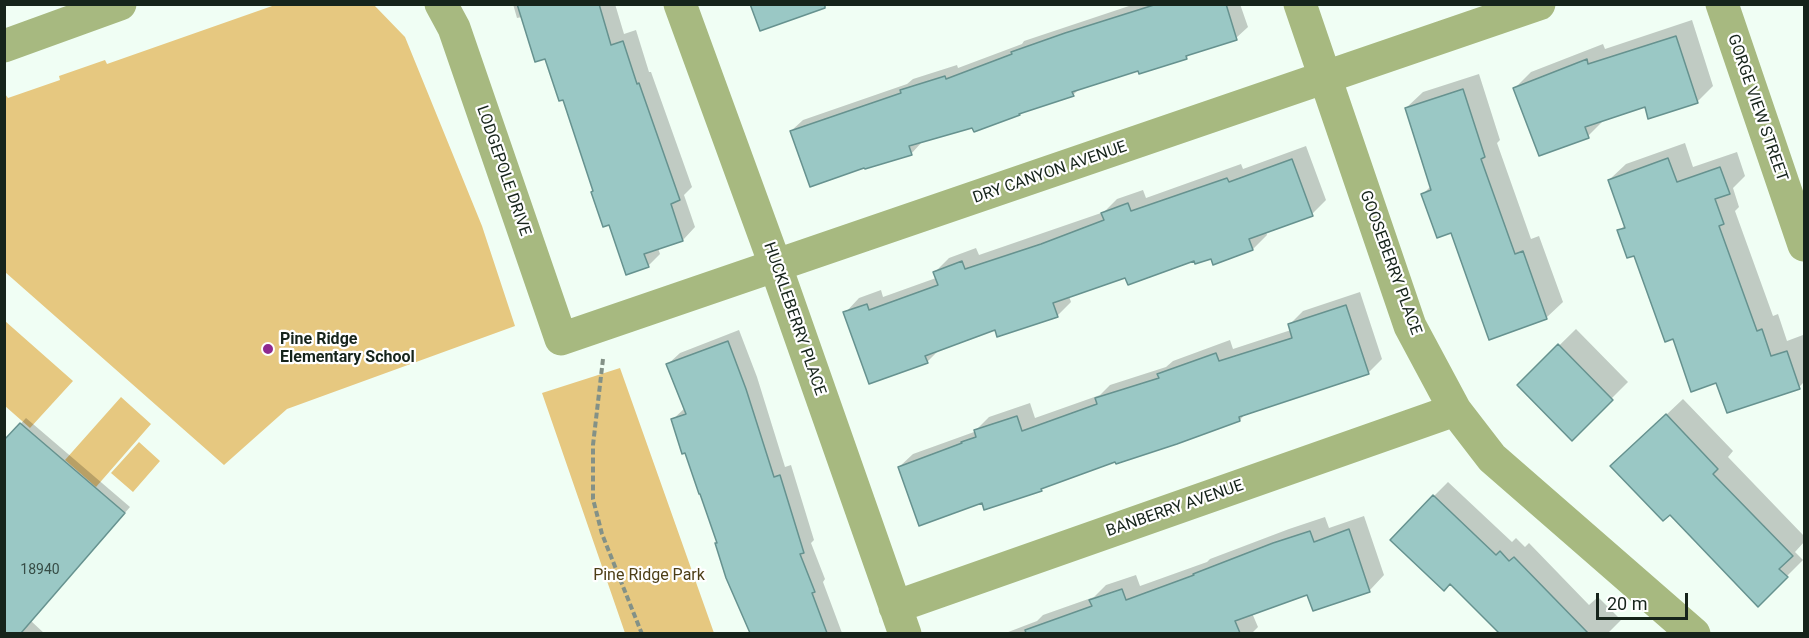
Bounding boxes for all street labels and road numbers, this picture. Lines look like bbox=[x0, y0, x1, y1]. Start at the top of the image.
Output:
street label: GORGE VIEW STREET bbox=[1723, 32, 1791, 184]
street label: LODGEPOLE DRIVE bbox=[472, 103, 534, 239]
street label: DRY CANYON AVENUE bbox=[971, 138, 1129, 208]
street label: GOOSEBERRY PLACE bbox=[1355, 188, 1425, 338]
street label: HUCKLEBERRY PLACE bbox=[759, 240, 829, 398]
street label: BANBERRY AVENUE bbox=[1104, 477, 1246, 541]

